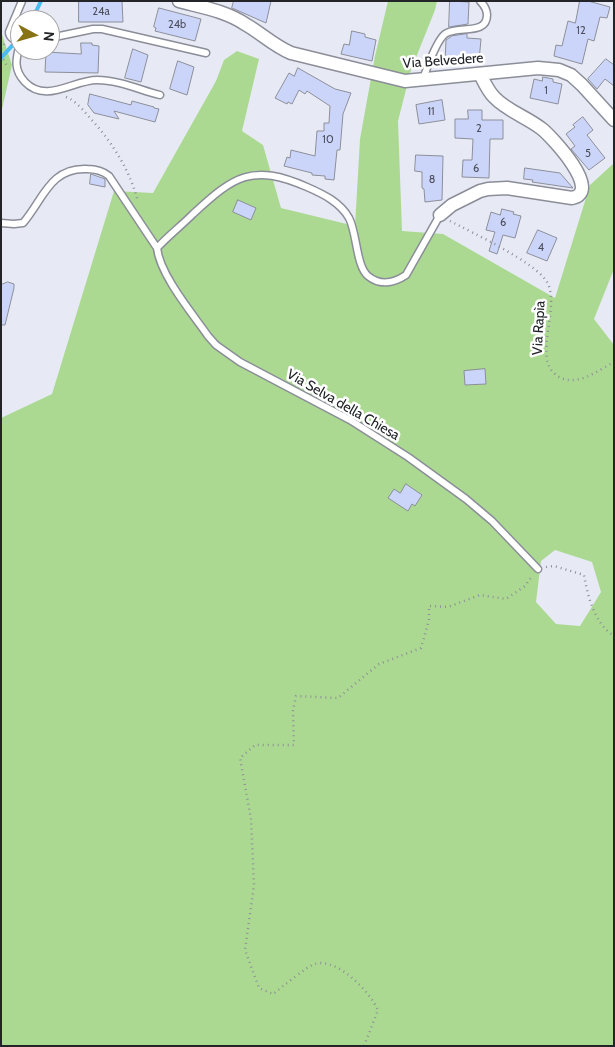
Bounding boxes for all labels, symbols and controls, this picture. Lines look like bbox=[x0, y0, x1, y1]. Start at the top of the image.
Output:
house number: 24a bbox=[92, 5, 110, 19]
north arrow bbox=[10, 10, 60, 60]
house number: 24b bbox=[168, 18, 186, 32]
house number: 12 bbox=[576, 24, 586, 38]
text: N bbox=[39, 31, 58, 42]
street label: Via Belvedere bbox=[402, 50, 484, 72]
house number: 1 bbox=[544, 84, 548, 98]
house number: 11 bbox=[427, 105, 435, 119]
house number: 2 bbox=[476, 122, 482, 136]
house number: 10 bbox=[322, 133, 334, 147]
house number: 5 bbox=[585, 147, 591, 161]
house number: 6 bbox=[473, 162, 479, 176]
house number: 8 bbox=[429, 173, 435, 187]
house number: 6 bbox=[500, 216, 506, 230]
house number: 4 bbox=[538, 241, 544, 255]
street label: Via Rapìa bbox=[529, 300, 549, 356]
street label: Via Selva della Chiesa bbox=[284, 366, 402, 444]

